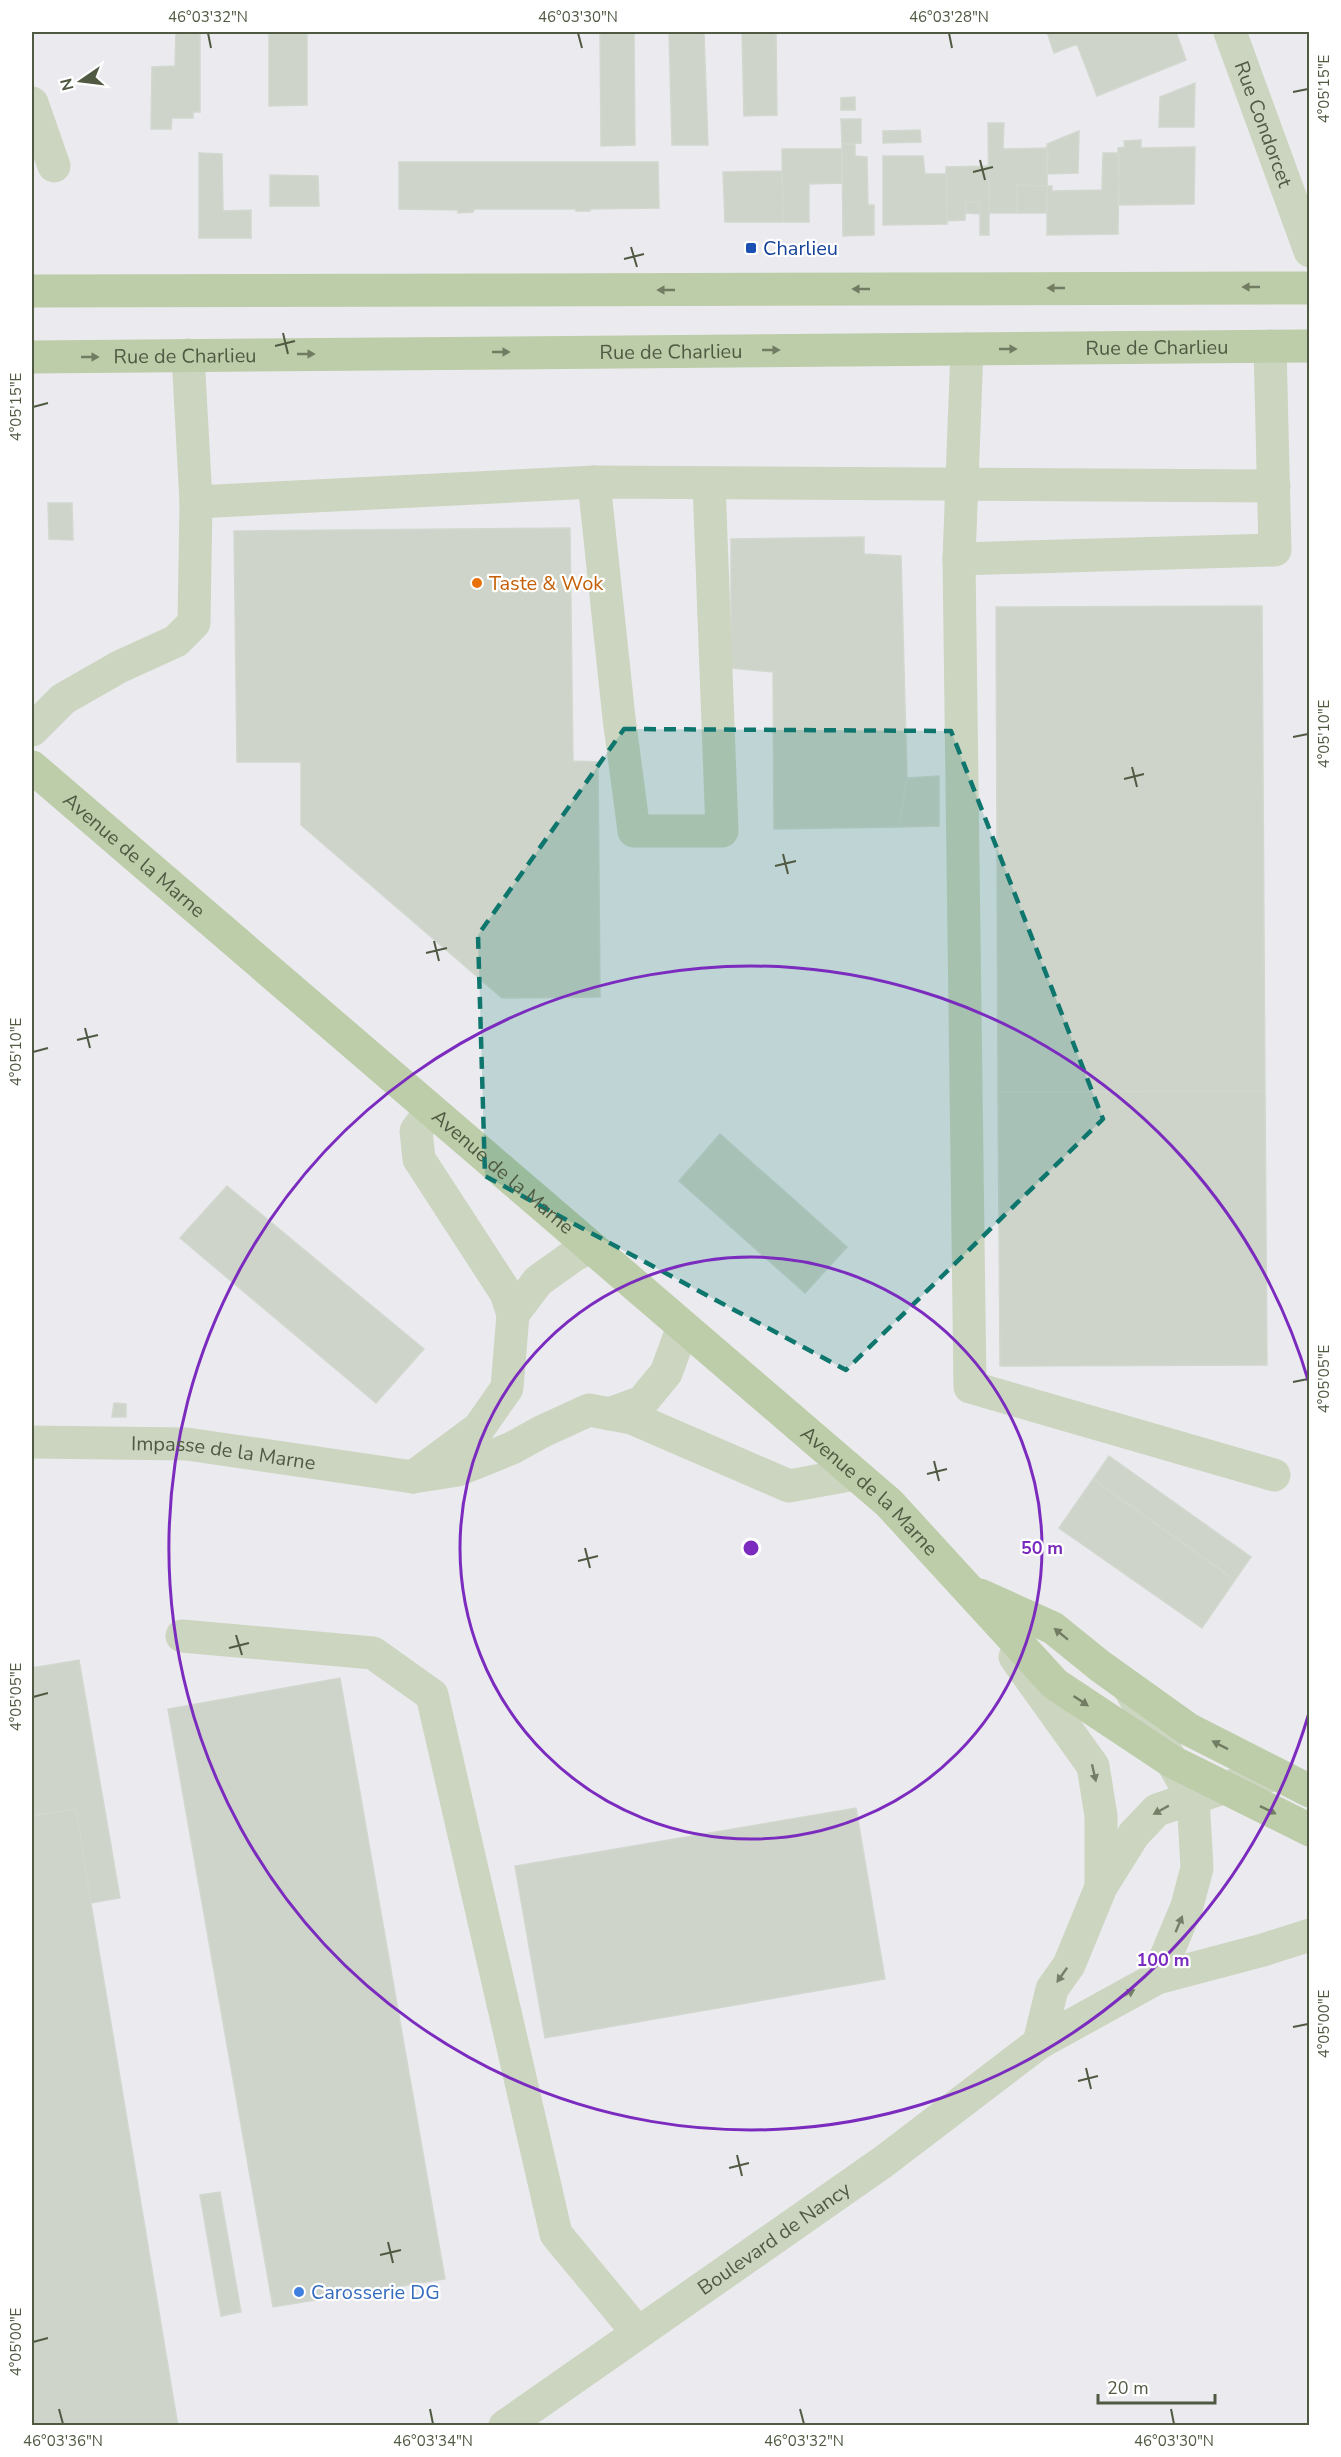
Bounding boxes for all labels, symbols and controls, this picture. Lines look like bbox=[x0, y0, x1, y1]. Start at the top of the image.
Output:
text: 46°03'32"N bbox=[168, 7, 248, 27]
text: 46°03'30"N bbox=[538, 7, 618, 27]
text: 46°03'28"N bbox=[909, 7, 989, 27]
north arrow bbox=[51, 51, 111, 111]
text: 4°05'15"E bbox=[1314, 55, 1334, 123]
street label: Rue Condorcet bbox=[1228, 57, 1299, 192]
text: N bbox=[55, 76, 80, 93]
place label: Charlieu bbox=[763, 235, 838, 262]
marker: Charlieu bbox=[744, 241, 758, 255]
one-way arrow bbox=[1242, 282, 1261, 292]
one-way arrow bbox=[1047, 283, 1066, 293]
one-way arrow bbox=[852, 284, 871, 294]
one-way arrow bbox=[657, 286, 676, 295]
street label: Rue de Charlieu bbox=[1085, 333, 1229, 361]
street label: Rue de Charlieu bbox=[599, 337, 743, 366]
street label: Rue de Charlieu bbox=[113, 342, 257, 370]
one-way arrow bbox=[999, 344, 1018, 353]
one-way arrow bbox=[762, 345, 781, 355]
one-way arrow bbox=[491, 348, 510, 357]
one-way arrow bbox=[296, 349, 315, 359]
one-way arrow bbox=[80, 352, 99, 362]
text: 4°05'15"E bbox=[6, 373, 26, 441]
place label: Taste & Wok bbox=[489, 570, 604, 597]
marker: Taste & Wok bbox=[470, 576, 484, 590]
text: 4°05'10"E bbox=[1314, 700, 1334, 768]
street label: Avenue de la Marne bbox=[58, 786, 211, 924]
text: 4°05'10"E bbox=[6, 1018, 26, 1086]
street label: Avenue de la Marne bbox=[426, 1103, 580, 1240]
text: 4°05'05"E bbox=[1314, 1345, 1334, 1413]
street label: Avenue de la Marne bbox=[795, 1420, 944, 1561]
street label: Impasse de la Marne bbox=[131, 1430, 317, 1476]
text: 50 m bbox=[1021, 1536, 1063, 1560]
centre of rings bbox=[741, 1538, 761, 1558]
one-way arrow bbox=[1053, 1627, 1069, 1640]
text: 4°05'05"E bbox=[6, 1663, 26, 1731]
one-way arrow bbox=[1073, 1696, 1090, 1707]
one-way arrow bbox=[1211, 1741, 1229, 1751]
one-way arrow bbox=[1089, 1764, 1099, 1782]
one-way arrow bbox=[1259, 1804, 1277, 1814]
one-way arrow bbox=[1152, 1805, 1169, 1815]
one-way arrow bbox=[1175, 1915, 1185, 1933]
text: 100 m bbox=[1136, 1948, 1190, 1972]
one-way arrow bbox=[1056, 1966, 1068, 1982]
one-way arrow bbox=[1119, 1989, 1135, 2000]
text: 4°05'00"E bbox=[1314, 1990, 1334, 2058]
street label: Boulevard de Nancy bbox=[692, 2175, 856, 2301]
place label: Carosserie DG bbox=[311, 2279, 440, 2306]
marker: Carosserie DG bbox=[292, 2285, 306, 2299]
text: 4°05'00"E bbox=[6, 2308, 26, 2376]
scale bar bbox=[1098, 2367, 1215, 2405]
text: 20 m bbox=[1107, 2376, 1149, 2400]
text: 46°03'36"N bbox=[23, 2431, 103, 2451]
text: 46°03'34"N bbox=[393, 2431, 473, 2451]
text: 46°03'32"N bbox=[764, 2431, 844, 2451]
text: 46°03'30"N bbox=[1134, 2431, 1214, 2451]

